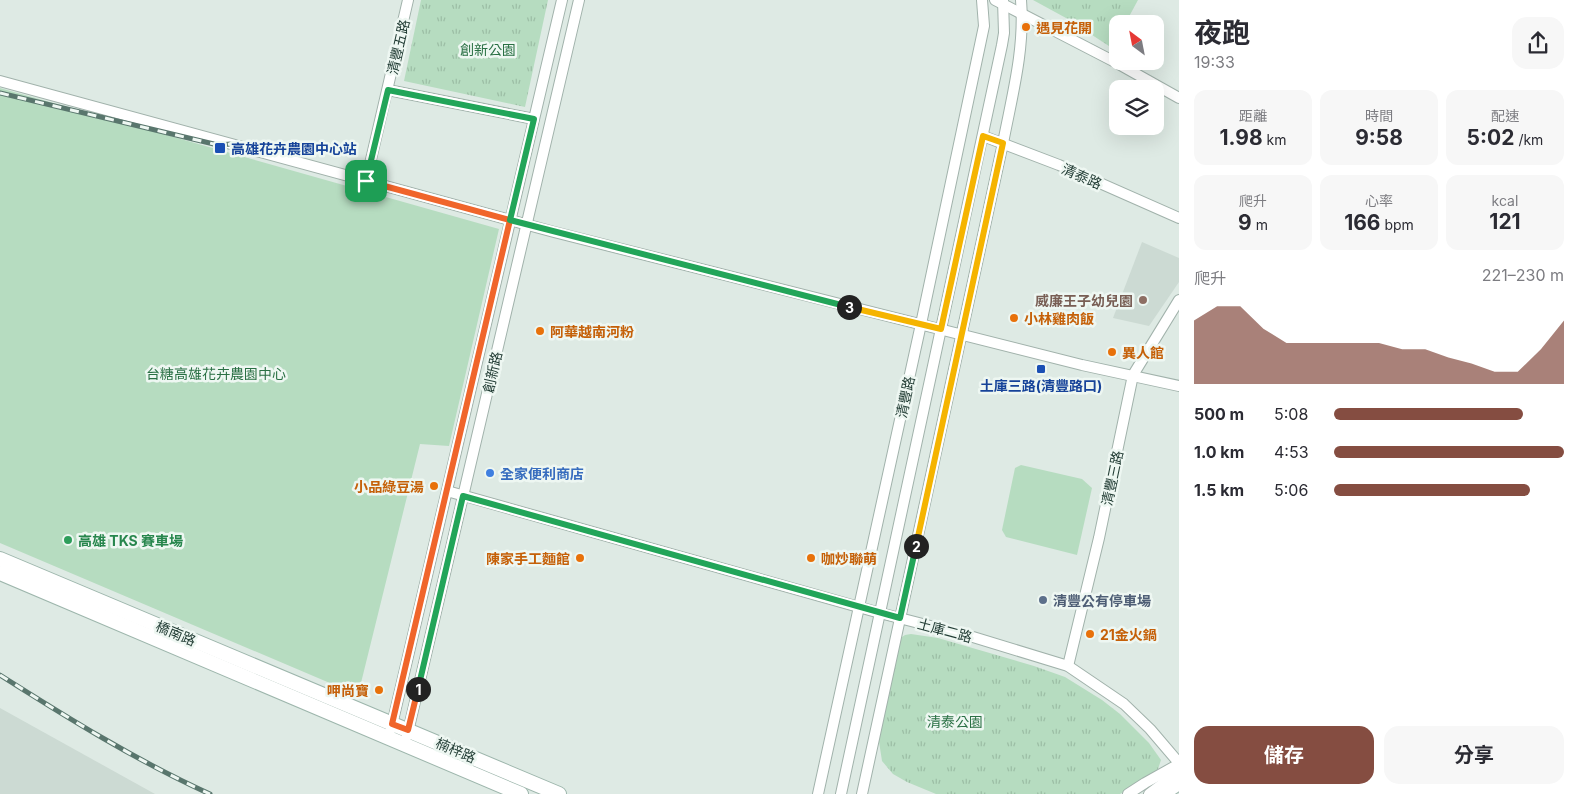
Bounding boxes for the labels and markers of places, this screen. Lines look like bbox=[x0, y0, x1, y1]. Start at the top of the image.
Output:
place label: 遇見花開 bbox=[1036, 19, 1092, 36]
marker: 遇見花開 bbox=[1020, 21, 1032, 33]
place label: 高雄花卉農園中心站 bbox=[231, 140, 357, 157]
marker: 高雄花卉農園中心站 bbox=[213, 141, 227, 155]
pin bbox=[345, 160, 387, 202]
place label: 威廉王子幼兒園 bbox=[1035, 292, 1133, 309]
pin: 3 bbox=[836, 294, 862, 320]
marker: 威廉王子幼兒園 bbox=[1137, 294, 1149, 306]
place label: 小林雞肉飯 bbox=[1024, 310, 1094, 327]
marker: 小林雞肉飯 bbox=[1008, 312, 1020, 324]
place label: 阿華越南河粉 bbox=[550, 323, 634, 340]
marker: 阿華越南河粉 bbox=[534, 325, 546, 337]
place label: 異人館 bbox=[1122, 344, 1164, 361]
marker: 異人館 bbox=[1106, 346, 1118, 358]
marker: 土庫三路(清豐路口) bbox=[1035, 363, 1047, 375]
place label: 土庫三路(清豐路口) bbox=[980, 377, 1102, 394]
place label: 全家便利商店 bbox=[500, 465, 584, 482]
marker: 全家便利商店 bbox=[484, 467, 496, 479]
place label: 小品綠豆湯 bbox=[354, 478, 424, 495]
marker: 小品綠豆湯 bbox=[428, 480, 440, 492]
place label: 高雄 TKS 賽車場 bbox=[78, 532, 183, 549]
marker: 高雄 TKS 賽車場 bbox=[62, 534, 74, 546]
pin: 2 bbox=[904, 534, 928, 558]
place label: 陳家手工麵館 bbox=[486, 550, 570, 567]
place label: 咖炒聯萌 bbox=[821, 550, 877, 567]
marker: 陳家手工麵館 bbox=[574, 552, 586, 564]
marker: 咖炒聯萌 bbox=[805, 552, 817, 564]
place label: 清豐公有停車場 bbox=[1053, 592, 1151, 609]
marker: 清豐公有停車場 bbox=[1037, 594, 1049, 606]
place label: 21金火鍋 bbox=[1100, 626, 1157, 643]
marker: 21金火鍋 bbox=[1084, 628, 1096, 640]
pin: 1 bbox=[406, 676, 430, 702]
place label: 呷尚寶 bbox=[327, 682, 369, 699]
marker: 呷尚寶 bbox=[373, 684, 385, 696]

